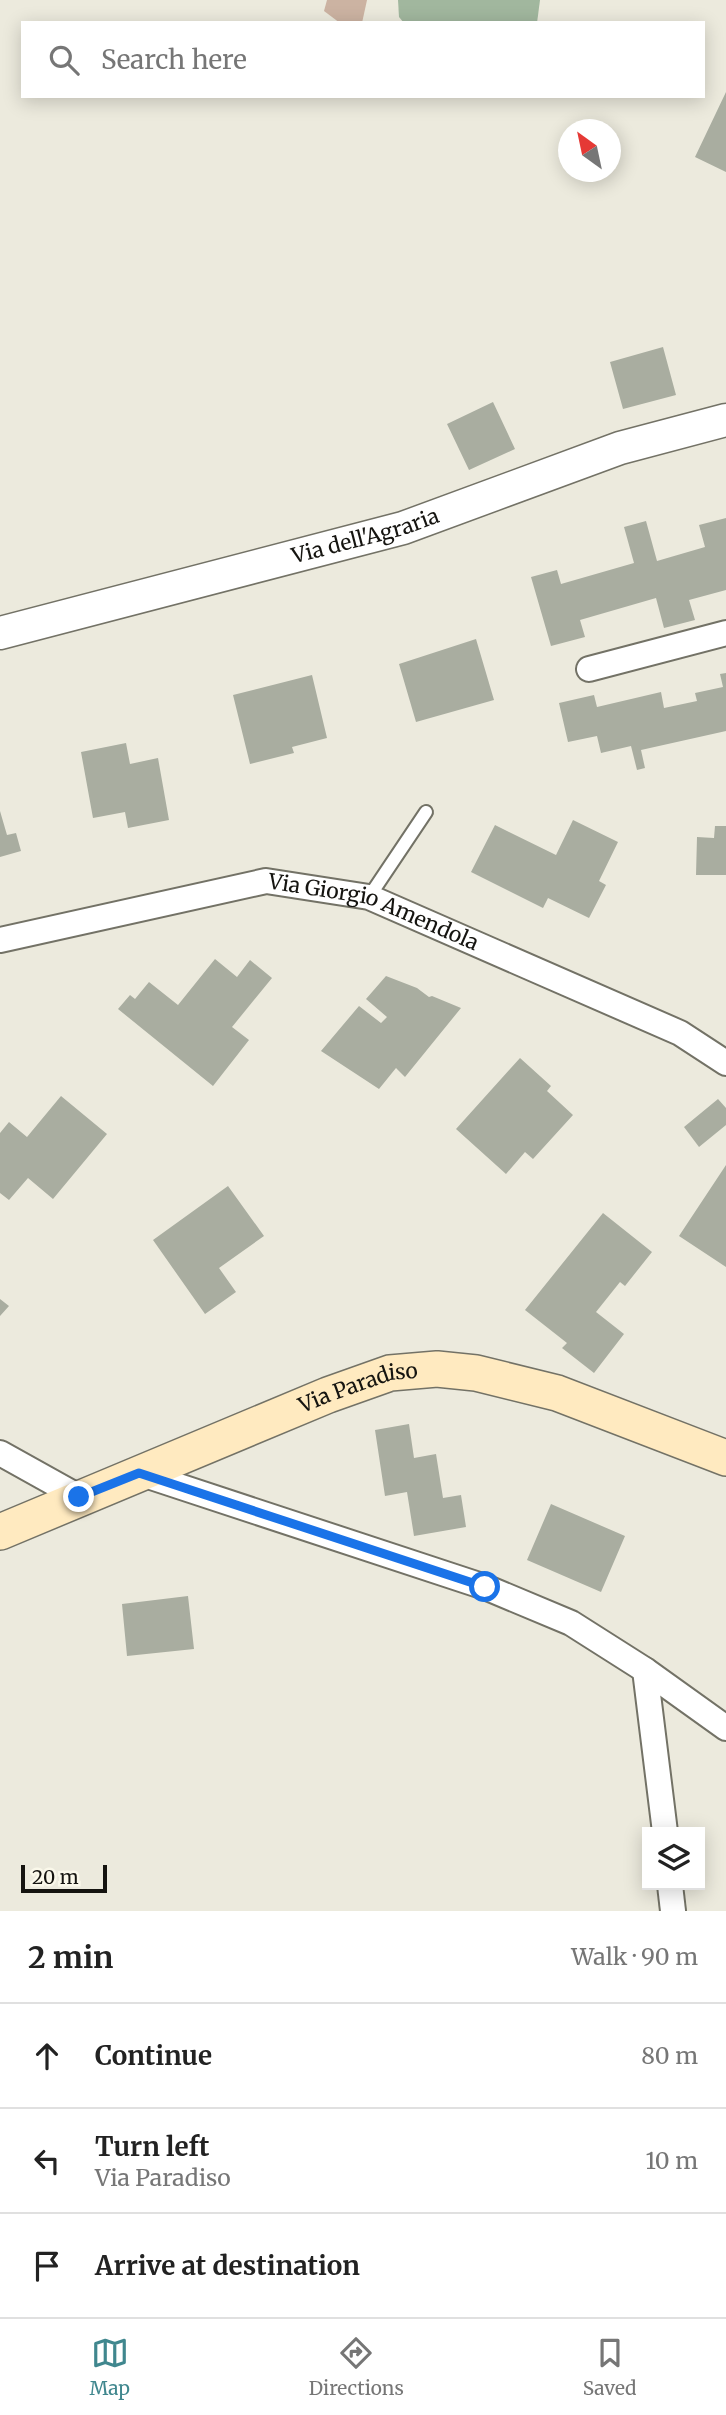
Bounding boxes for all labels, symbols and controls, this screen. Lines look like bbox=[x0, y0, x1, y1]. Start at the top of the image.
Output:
search box bbox=[21, 21, 705, 98]
icon: search bbox=[45, 41, 83, 79]
text: Search here bbox=[101, 43, 247, 76]
north arrow bbox=[558, 119, 621, 182]
street label: Via dell'Agraria bbox=[288, 502, 443, 570]
street label: Via Giorgio Amendola bbox=[266, 867, 483, 956]
street label: Via Paradiso bbox=[294, 1357, 419, 1419]
route end bbox=[63, 1481, 94, 1512]
route start bbox=[469, 1571, 500, 1602]
map controls bbox=[642, 1827, 705, 1890]
button: layers bbox=[642, 1827, 705, 1890]
scale bar bbox=[21, 1862, 107, 1894]
text: 20 m bbox=[32, 1865, 79, 1889]
text: 2 min bbox=[28, 1938, 113, 1976]
text: Walk · 90 m bbox=[571, 1942, 698, 1971]
icon: ahead bbox=[28, 2037, 66, 2075]
text: Continue bbox=[95, 2039, 212, 2072]
text: 80 m bbox=[641, 2041, 698, 2070]
text: Turn left bbox=[95, 2130, 209, 2163]
icon: left bbox=[28, 2142, 66, 2180]
text: 10 m bbox=[645, 2146, 698, 2175]
text: Via Paradiso bbox=[95, 2163, 231, 2192]
icon: arrive bbox=[28, 2247, 66, 2285]
text: Arrive at destination bbox=[95, 2249, 360, 2282]
tab: Map bbox=[89, 2334, 130, 2400]
tab: Directions bbox=[309, 2334, 404, 2400]
tab: Saved bbox=[583, 2334, 637, 2400]

